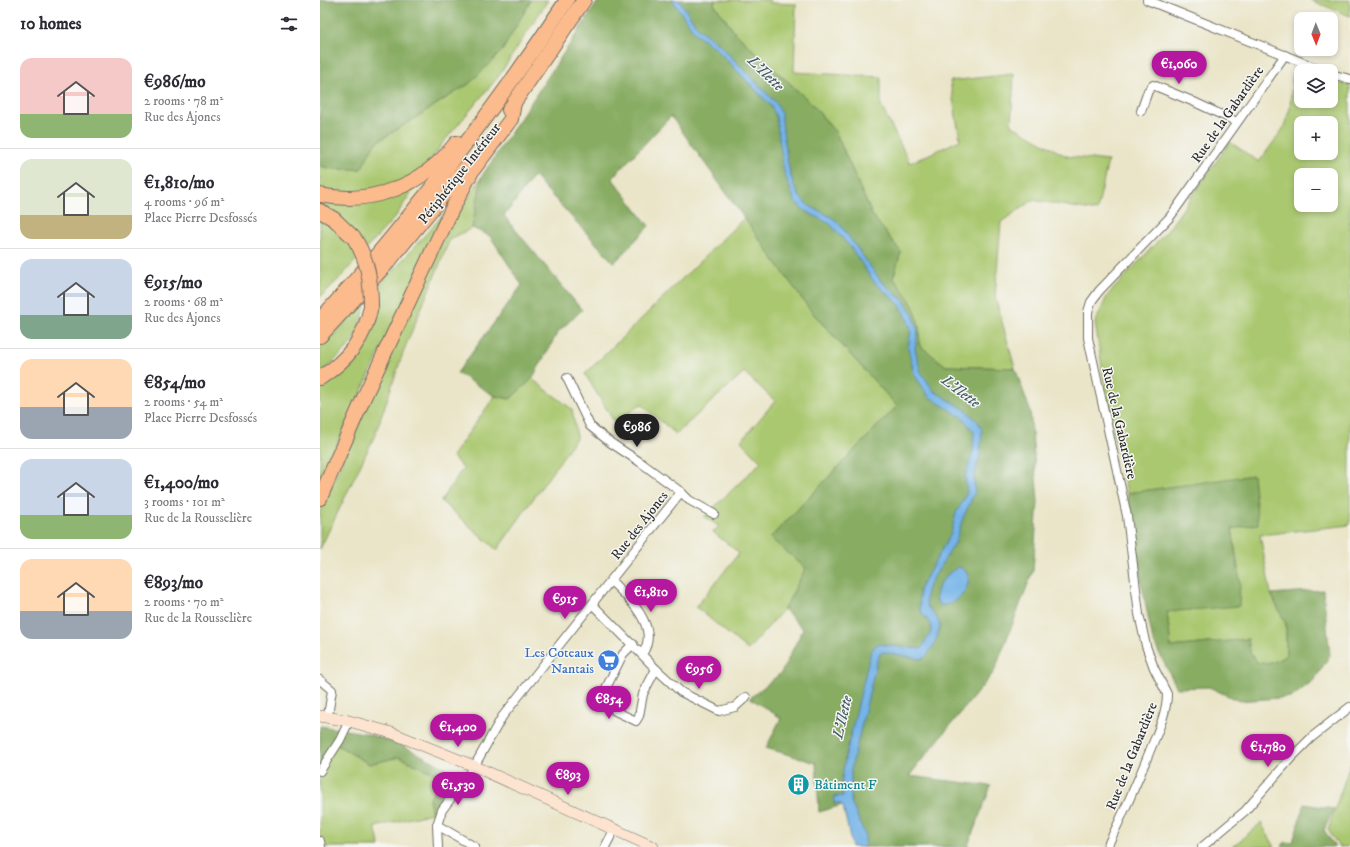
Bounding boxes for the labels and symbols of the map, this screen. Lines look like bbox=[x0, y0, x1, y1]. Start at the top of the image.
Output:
north arrow bbox=[1294, 12, 1338, 56]
water label: L'Ilette bbox=[743, 51, 789, 96]
pin: €1,060 bbox=[1146, 51, 1212, 85]
street label: Rue de la Gabardière bbox=[1188, 62, 1268, 167]
street label: Périphérique Intérieur bbox=[415, 119, 505, 228]
street label: Rue de la Gabardière bbox=[1097, 365, 1141, 481]
water label: L'Ilette bbox=[937, 370, 984, 413]
pin: €986 bbox=[613, 414, 661, 448]
street label: Rue des Ajoncs bbox=[607, 487, 672, 564]
pin: €1,810 bbox=[618, 579, 684, 613]
pin: €915 bbox=[541, 586, 589, 620]
place label: Les Coteaux Nantais bbox=[524, 644, 594, 678]
supermarket icon: Les Coteaux Nantais bbox=[596, 647, 622, 673]
pin: €956 bbox=[675, 656, 723, 690]
pin: €854 bbox=[585, 686, 633, 720]
water label: L'Ilette bbox=[828, 693, 857, 741]
street label: Rue de la Gabardière bbox=[1102, 700, 1162, 813]
pin: €1,400 bbox=[425, 714, 491, 748]
pin: €1,780 bbox=[1235, 734, 1301, 768]
pin: €893 bbox=[544, 762, 592, 796]
building icon: Bâtiment F bbox=[785, 771, 811, 797]
pin: €1,530 bbox=[425, 772, 491, 806]
place label: Bâtiment F bbox=[814, 776, 877, 794]

